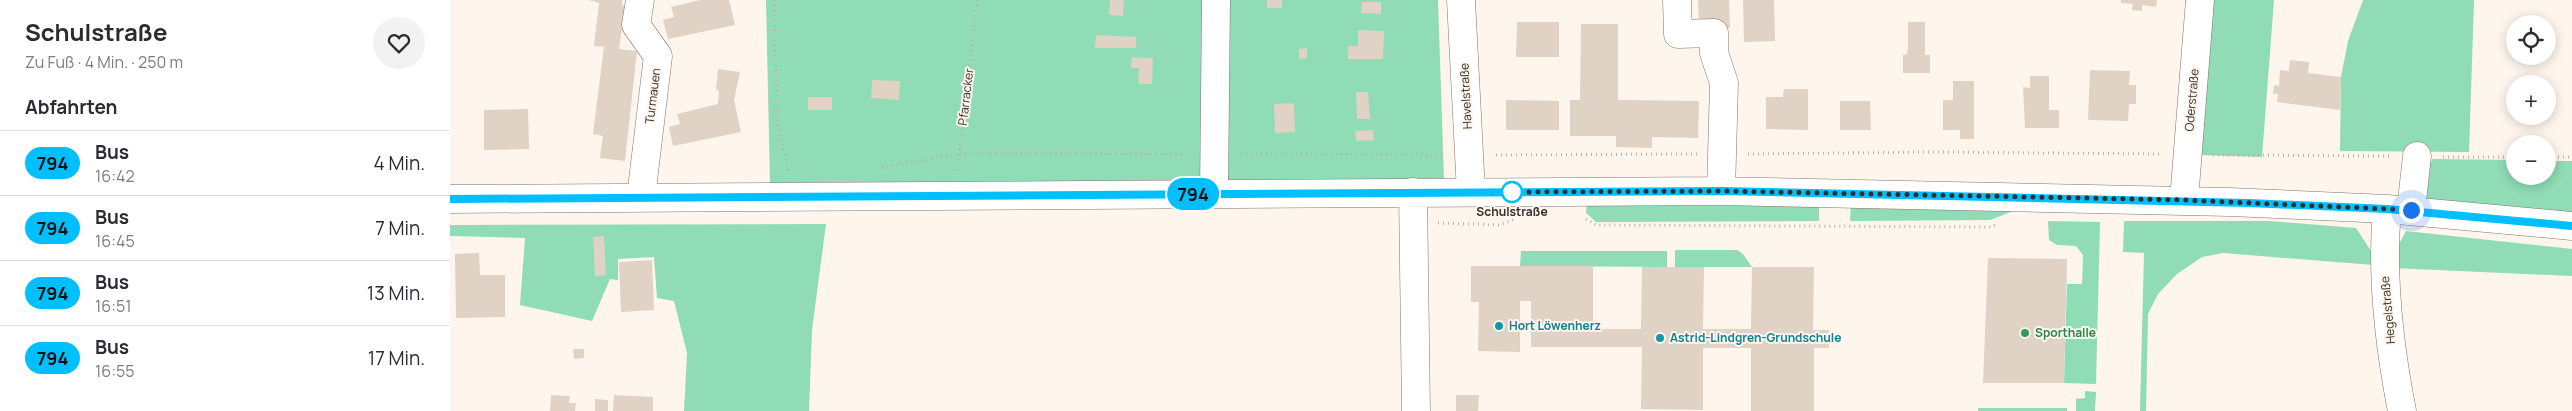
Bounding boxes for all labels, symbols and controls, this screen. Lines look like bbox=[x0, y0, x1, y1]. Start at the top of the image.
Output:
text: Schulstraße bbox=[25, 15, 168, 48]
map controls bbox=[2506, 15, 2556, 185]
button: locate bbox=[2506, 15, 2556, 65]
button: heart bbox=[373, 17, 425, 69]
text: Zu Fuß · 4 Min. · 250 m bbox=[25, 51, 183, 73]
street label: Havelstraße bbox=[1455, 62, 1476, 130]
street label: Turmauen bbox=[641, 67, 664, 125]
street label: Pfarracker bbox=[954, 67, 978, 126]
street label: Oderstraße bbox=[2180, 68, 2203, 132]
button: + bbox=[2506, 75, 2556, 125]
text: Abfahrten bbox=[25, 94, 118, 120]
button: − bbox=[2506, 135, 2556, 185]
text: Bus bbox=[95, 139, 129, 165]
text: 4 Min. bbox=[373, 150, 425, 176]
text: 794 bbox=[37, 151, 68, 175]
text: 16:42 bbox=[95, 165, 135, 187]
line badge: 794 bbox=[1164, 178, 1222, 210]
marker: Schulstraße bbox=[1501, 181, 1523, 203]
text: 794 bbox=[1177, 182, 1209, 206]
your location bbox=[2399, 198, 2424, 223]
place label: Schulstraße bbox=[1476, 203, 1548, 220]
text: Bus bbox=[95, 204, 129, 230]
text: 7 Min. bbox=[375, 215, 425, 241]
text: 794 bbox=[37, 216, 68, 240]
text: 16:45 bbox=[95, 230, 135, 252]
text: Bus bbox=[95, 269, 129, 295]
street label: Hegelstraße bbox=[2376, 275, 2399, 345]
text: 13 Min. bbox=[367, 280, 425, 306]
text: 794 bbox=[37, 281, 68, 305]
text: 16:51 bbox=[95, 295, 131, 317]
place label: Hort Löwenherz bbox=[1509, 317, 1601, 334]
marker: Hort Löwenherz bbox=[1493, 320, 1505, 332]
place label: Sporthalle bbox=[2035, 324, 2096, 341]
marker: Sporthalle bbox=[2019, 327, 2031, 339]
place label: Astrid-Lindgren-Grundschule bbox=[1670, 329, 1841, 346]
marker: Astrid-Lindgren-Grundschule bbox=[1654, 332, 1666, 344]
text: Bus bbox=[95, 334, 129, 360]
text: 17 Min. bbox=[368, 345, 425, 371]
text: 794 bbox=[37, 346, 68, 370]
text: 16:55 bbox=[95, 360, 134, 382]

